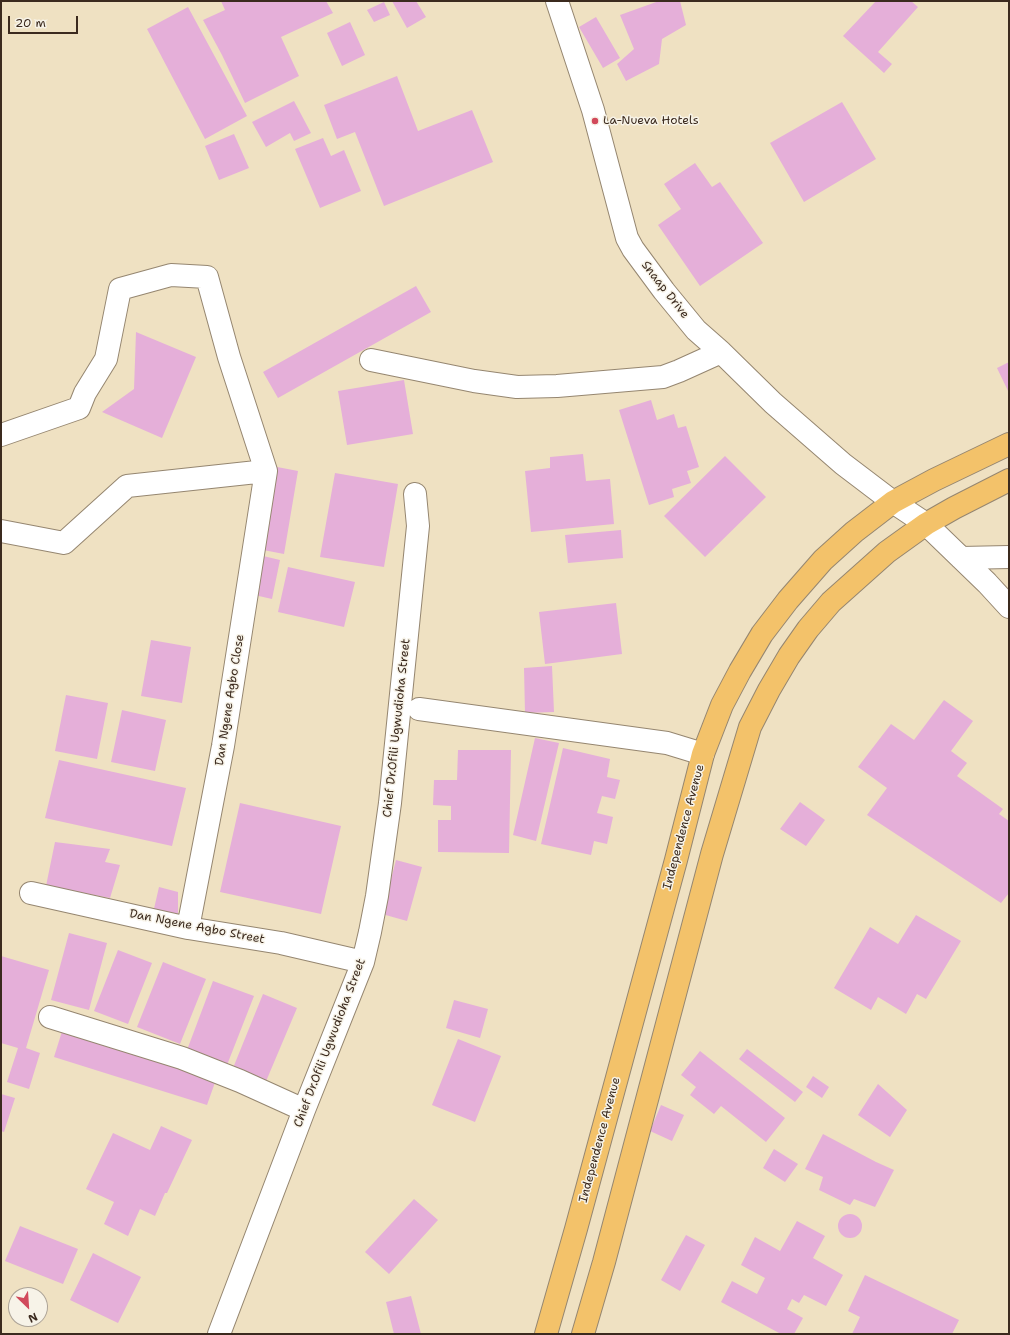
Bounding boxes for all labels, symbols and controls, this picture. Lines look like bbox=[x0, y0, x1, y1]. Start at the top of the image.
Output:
scale bar bbox=[10, 8, 80, 34]
text: 20 m bbox=[15, 15, 46, 31]
place label: La-Nueva Hotels bbox=[603, 114, 699, 128]
marker: La-Nueva Hotels bbox=[590, 116, 600, 126]
street label: Snaap Drive bbox=[638, 258, 692, 322]
street label: Dan Ngene Agbo Close bbox=[213, 633, 247, 767]
street label: Chief Dr.Ofili Ugwudioha Street bbox=[380, 638, 414, 818]
street label: Independence Avenue bbox=[660, 763, 708, 891]
street label: Dan Ngene Agbo Street bbox=[128, 907, 266, 947]
street label: Chief Dr.Ofili Ugwudioha Street bbox=[291, 957, 369, 1129]
street label: Independence Avenue bbox=[576, 1076, 624, 1204]
north arrow bbox=[8, 1287, 48, 1327]
text: N bbox=[26, 1309, 40, 1326]

